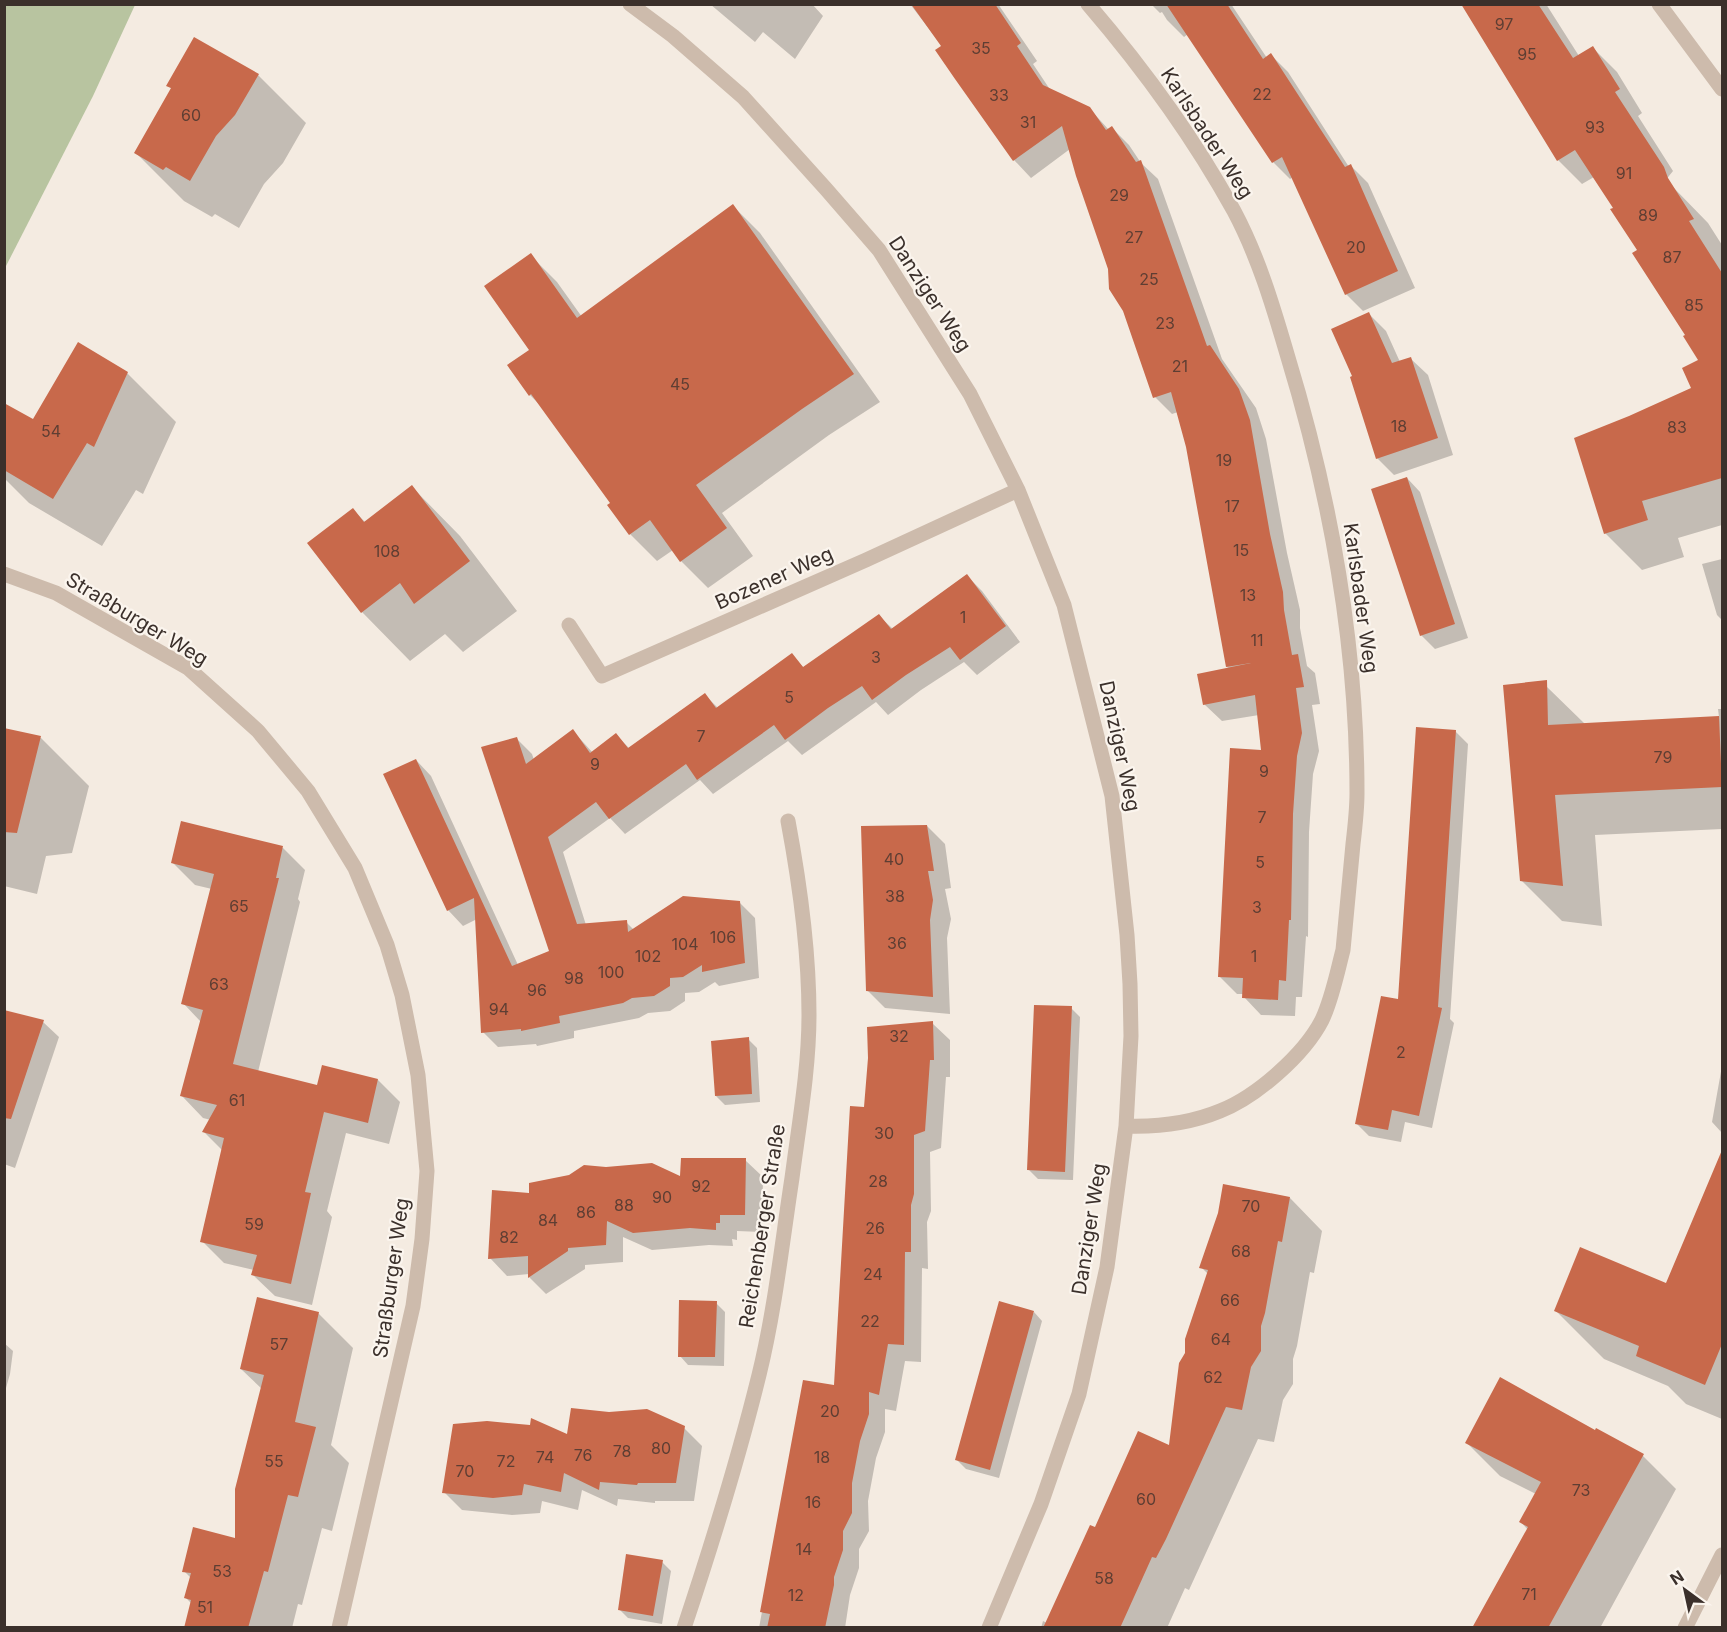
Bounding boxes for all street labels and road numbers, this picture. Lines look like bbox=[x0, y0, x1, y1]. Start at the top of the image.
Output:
street label: Karlsbader Weg bbox=[1156, 63, 1258, 203]
street label: Danziger Weg bbox=[884, 232, 976, 356]
street label: Karlsbader Weg bbox=[1339, 521, 1383, 675]
street label: Bozener Weg bbox=[711, 541, 837, 615]
street label: Straßburger Weg bbox=[62, 567, 212, 671]
street label: Danziger Weg bbox=[1094, 678, 1146, 814]
street label: Reichenberger Straße bbox=[734, 1122, 790, 1330]
street label: Danziger Weg bbox=[1067, 1161, 1111, 1297]
street label: Straßburger Weg bbox=[368, 1196, 414, 1360]

